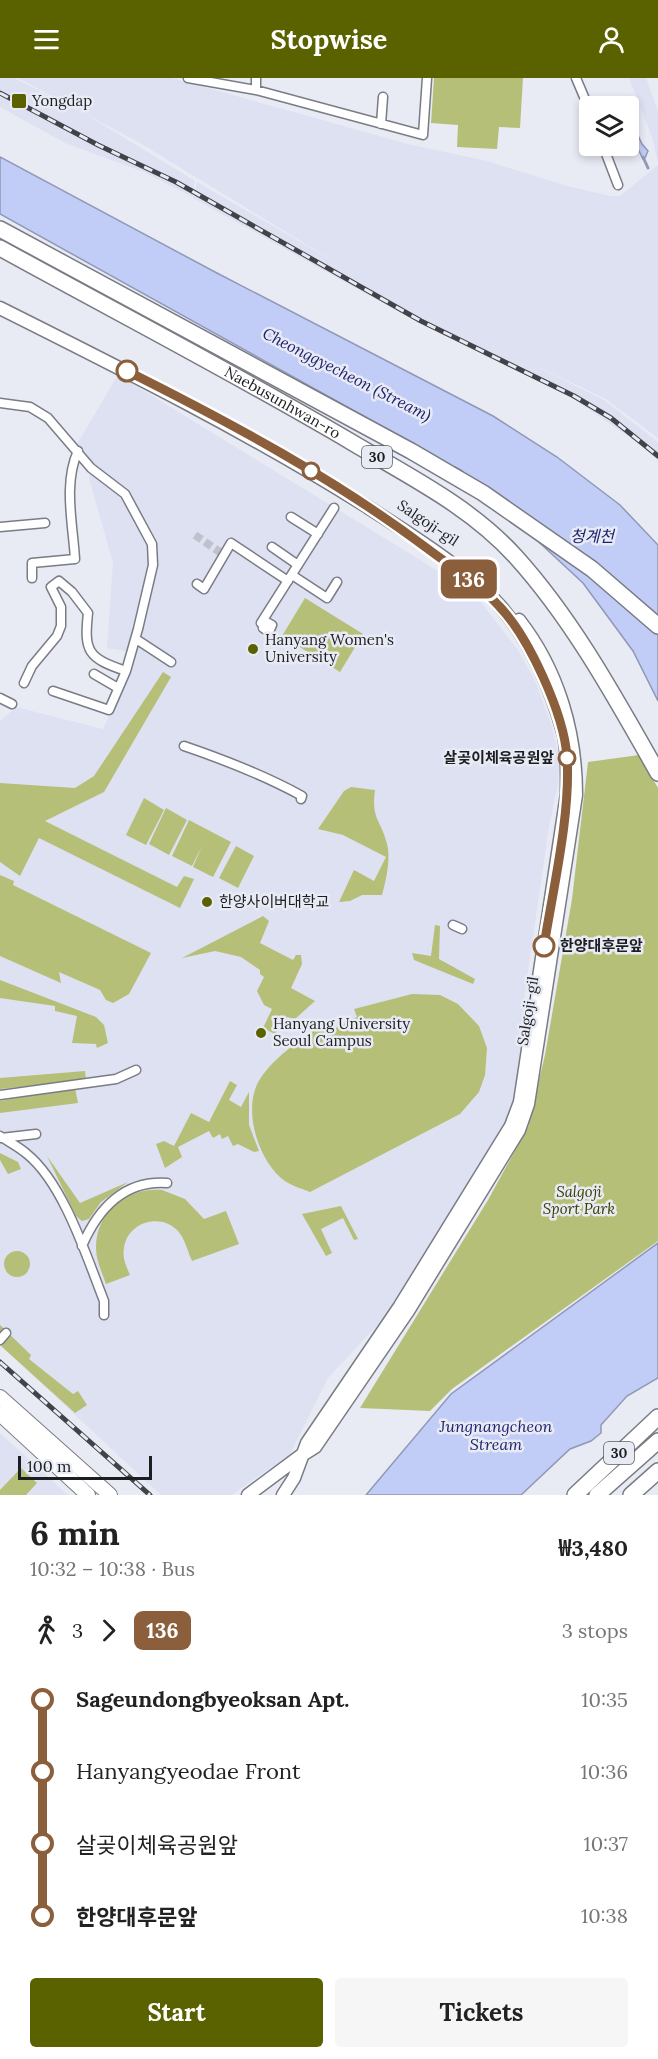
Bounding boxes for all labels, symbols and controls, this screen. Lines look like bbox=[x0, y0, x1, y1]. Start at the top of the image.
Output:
text: Stopwise bbox=[271, 22, 387, 56]
icon: menu bbox=[30, 23, 63, 56]
icon: person bbox=[595, 23, 628, 56]
place label: Yongdap bbox=[31, 91, 92, 110]
marker: Yongdap bbox=[10, 92, 28, 110]
map controls bbox=[579, 96, 639, 156]
button: layers bbox=[579, 96, 639, 156]
water label: Cheonggyecheon (Stream) bbox=[259, 323, 435, 426]
unlabelled marker bbox=[116, 360, 138, 382]
street label: Naebusunhwan-ro bbox=[221, 362, 344, 443]
road number: 30 bbox=[362, 446, 392, 468]
unlabelled marker bbox=[302, 462, 320, 480]
street label: Salgoji-gil bbox=[394, 495, 463, 550]
water label: 청계천 bbox=[570, 526, 616, 546]
line badge: 136 bbox=[434, 560, 504, 598]
text: 136 bbox=[453, 566, 485, 593]
place label: Hanyang Women's University bbox=[265, 630, 394, 666]
marker: Hanyang Women's University bbox=[246, 642, 260, 656]
place label: 살곶이체육공원앞 bbox=[444, 748, 554, 767]
marker: 살곶이체육공원앞 bbox=[558, 749, 576, 767]
place label: 한양사이버대학교 bbox=[219, 892, 329, 911]
marker: 한양사이버대학교 bbox=[200, 895, 214, 909]
marker: 한양대후문앞 bbox=[533, 935, 555, 957]
place label: 한양대후문앞 bbox=[560, 936, 643, 955]
street label: Salgoji-gil bbox=[513, 975, 542, 1047]
place label: Hanyang University Seoul Campus bbox=[273, 1014, 410, 1050]
marker: Hanyang University Seoul Campus bbox=[254, 1026, 268, 1040]
park label: Salgoji Sport Park bbox=[543, 1182, 615, 1218]
water label: Jungnangcheon Stream bbox=[439, 1416, 553, 1454]
road number: 30 bbox=[604, 1442, 634, 1464]
scale bar bbox=[18, 1453, 152, 1480]
text: 100 m bbox=[27, 1456, 71, 1476]
text: 6 min bbox=[30, 1512, 120, 1554]
text: ₩3,480 bbox=[559, 1534, 628, 1562]
text: 10:32 – 10:38 · Bus bbox=[30, 1556, 195, 1581]
icon: walk bbox=[30, 1614, 63, 1647]
icon: forward bbox=[92, 1614, 125, 1647]
text: 136 bbox=[146, 1617, 179, 1644]
text: 3 bbox=[72, 1618, 83, 1643]
text: 3 stops bbox=[562, 1618, 628, 1643]
text: Sageundongbyeoksan Apt. bbox=[76, 1685, 349, 1713]
text: 10:35 bbox=[581, 1687, 628, 1712]
text: Hanyangyeodae Front bbox=[76, 1757, 301, 1785]
text: 10:36 bbox=[581, 1759, 628, 1784]
text: 살곶이체육공원앞 bbox=[76, 1831, 238, 1859]
text: 10:37 bbox=[583, 1831, 628, 1856]
text: 한양대후문앞 bbox=[76, 1903, 197, 1931]
text: 10:38 bbox=[581, 1903, 628, 1928]
button: Start bbox=[30, 1978, 323, 2047]
button: Tickets bbox=[335, 1978, 628, 2047]

